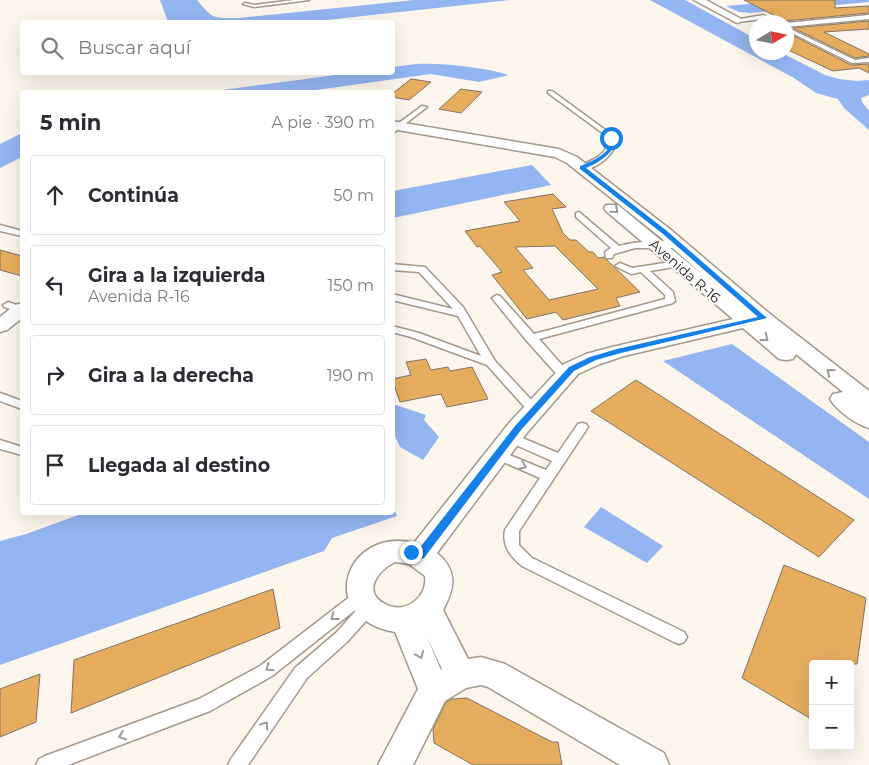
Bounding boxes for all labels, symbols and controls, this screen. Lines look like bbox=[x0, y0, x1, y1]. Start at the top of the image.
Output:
north arrow bbox=[749, 15, 794, 60]
search box bbox=[20, 20, 395, 75]
icon: search bbox=[38, 34, 66, 62]
text: Buscar aquí bbox=[78, 36, 191, 59]
text: 5 min bbox=[40, 110, 101, 135]
text: A pie · 390 m bbox=[272, 113, 375, 132]
route start bbox=[600, 127, 623, 150]
icon: ahead bbox=[41, 181, 69, 209]
text: Continúa bbox=[88, 184, 179, 207]
text: 50 m bbox=[333, 186, 374, 205]
one-way arrow bbox=[609, 205, 618, 214]
street label: Avenida R-16 bbox=[646, 235, 725, 307]
text: Gira a la izquierda bbox=[88, 264, 266, 287]
icon: left bbox=[41, 271, 69, 299]
text: 150 m bbox=[327, 276, 374, 295]
text: Avenida R-16 bbox=[88, 287, 190, 306]
one-way arrow bbox=[759, 333, 768, 341]
icon: right bbox=[41, 361, 69, 389]
text: Gira a la derecha bbox=[88, 364, 254, 387]
text: 190 m bbox=[327, 366, 374, 385]
one-way arrow bbox=[827, 368, 836, 377]
icon: arrive bbox=[41, 451, 69, 479]
text: Llegada al destino bbox=[88, 454, 270, 477]
one-way arrow bbox=[518, 459, 527, 470]
route end bbox=[400, 541, 423, 564]
one-way arrow bbox=[331, 612, 340, 620]
one-way arrow bbox=[414, 650, 424, 659]
map controls bbox=[809, 660, 854, 750]
button: + bbox=[809, 660, 854, 705]
one-way arrow bbox=[265, 662, 275, 671]
button: − bbox=[809, 705, 854, 750]
one-way arrow bbox=[258, 721, 268, 730]
one-way arrow bbox=[118, 730, 127, 740]

